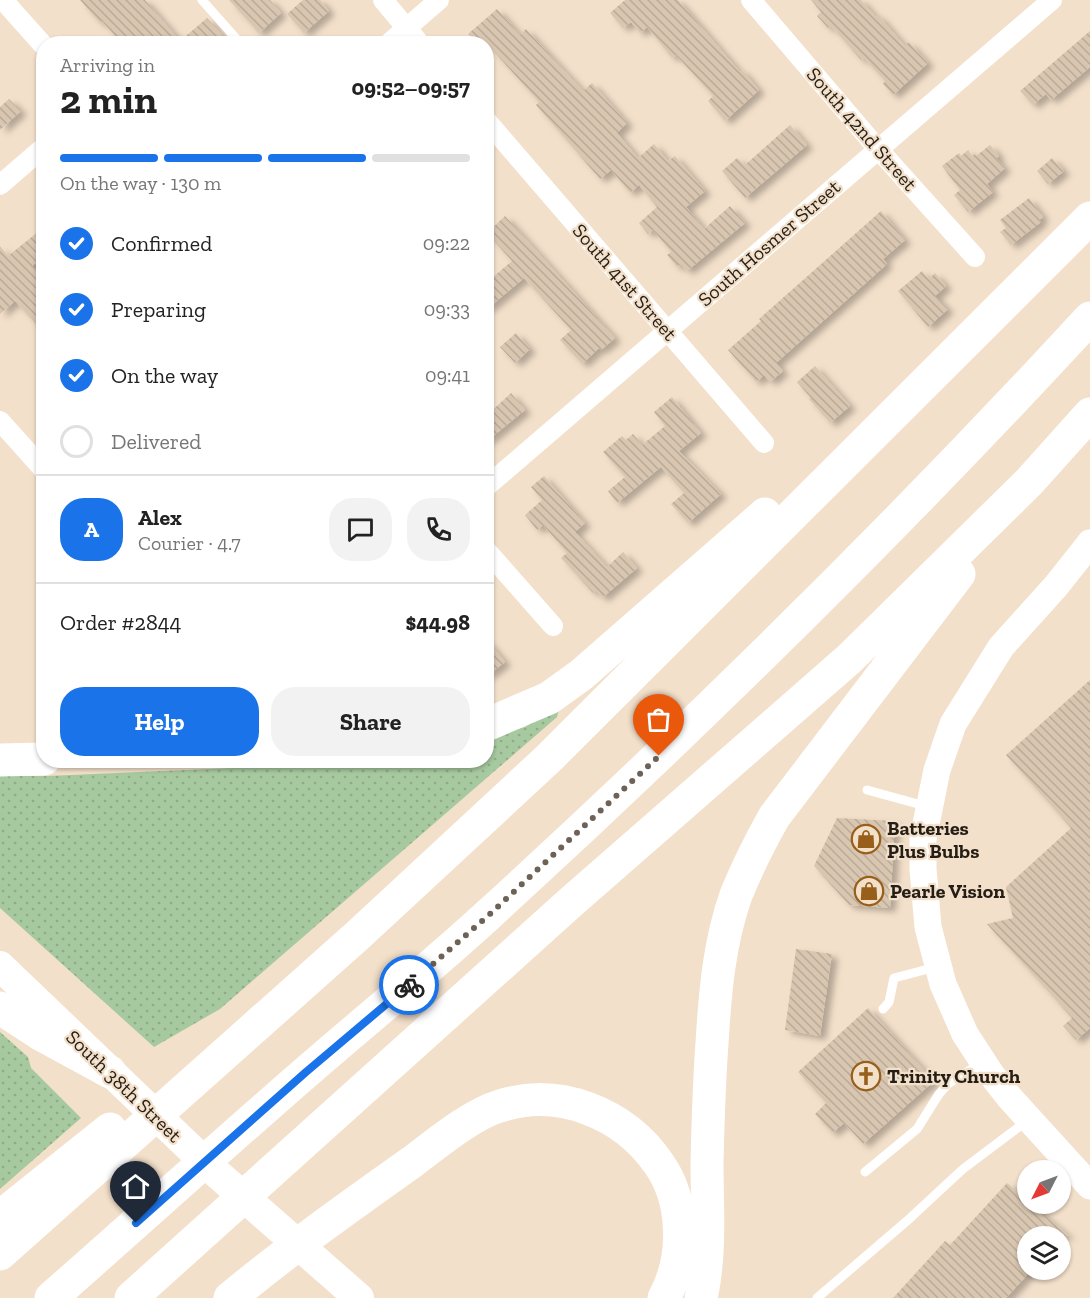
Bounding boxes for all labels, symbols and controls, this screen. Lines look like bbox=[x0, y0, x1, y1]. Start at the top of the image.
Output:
text: Arriving in bbox=[60, 53, 155, 77]
street label: South 42nd Street bbox=[802, 62, 923, 196]
text: 09:52–09:57 bbox=[352, 74, 470, 101]
text: 2 min bbox=[60, 76, 157, 123]
text: On the way · 130 m bbox=[60, 171, 221, 195]
street label: South Hosmer Street bbox=[693, 174, 846, 311]
street label: South 41st Street bbox=[568, 219, 683, 346]
icon: check bbox=[60, 227, 93, 260]
text: Confirmed bbox=[111, 230, 212, 257]
text: 09:22 bbox=[423, 231, 470, 255]
icon: check bbox=[60, 293, 93, 326]
text: Preparing bbox=[111, 296, 206, 323]
text: 09:33 bbox=[424, 297, 470, 321]
icon: check bbox=[60, 359, 93, 392]
text: On the way bbox=[111, 362, 218, 389]
text: 09:41 bbox=[425, 363, 470, 387]
text: Delivered bbox=[111, 428, 201, 455]
button: chat bbox=[329, 498, 392, 561]
button: phone bbox=[407, 498, 470, 561]
text: Alex bbox=[138, 504, 182, 531]
text: A bbox=[84, 516, 99, 543]
text: Courier · 4.7 bbox=[138, 531, 241, 555]
text: Order #2844 bbox=[60, 609, 181, 636]
text: $44.98 bbox=[405, 609, 470, 636]
button: Help bbox=[60, 687, 259, 756]
button: Share bbox=[271, 687, 470, 756]
pin bbox=[633, 694, 684, 756]
icon: bag bbox=[642, 703, 675, 736]
place label: Batteries Plus Bulbs bbox=[887, 816, 979, 863]
shop icon: Batteries Plus Bulbs bbox=[850, 823, 882, 855]
shop icon: Pearle Vision bbox=[853, 875, 885, 907]
place label: Pearle Vision bbox=[890, 879, 1005, 903]
courier bbox=[379, 955, 439, 1015]
icon: bike bbox=[393, 969, 426, 1002]
street label: South 38th Street bbox=[61, 1025, 187, 1148]
church icon: Trinity Church bbox=[850, 1060, 882, 1092]
place label: Trinity Church bbox=[887, 1064, 1021, 1088]
north arrow bbox=[1017, 1160, 1071, 1214]
map controls bbox=[1017, 1160, 1071, 1280]
pin bbox=[110, 1161, 161, 1223]
icon: home bbox=[119, 1170, 152, 1203]
button: layers bbox=[1017, 1226, 1071, 1280]

